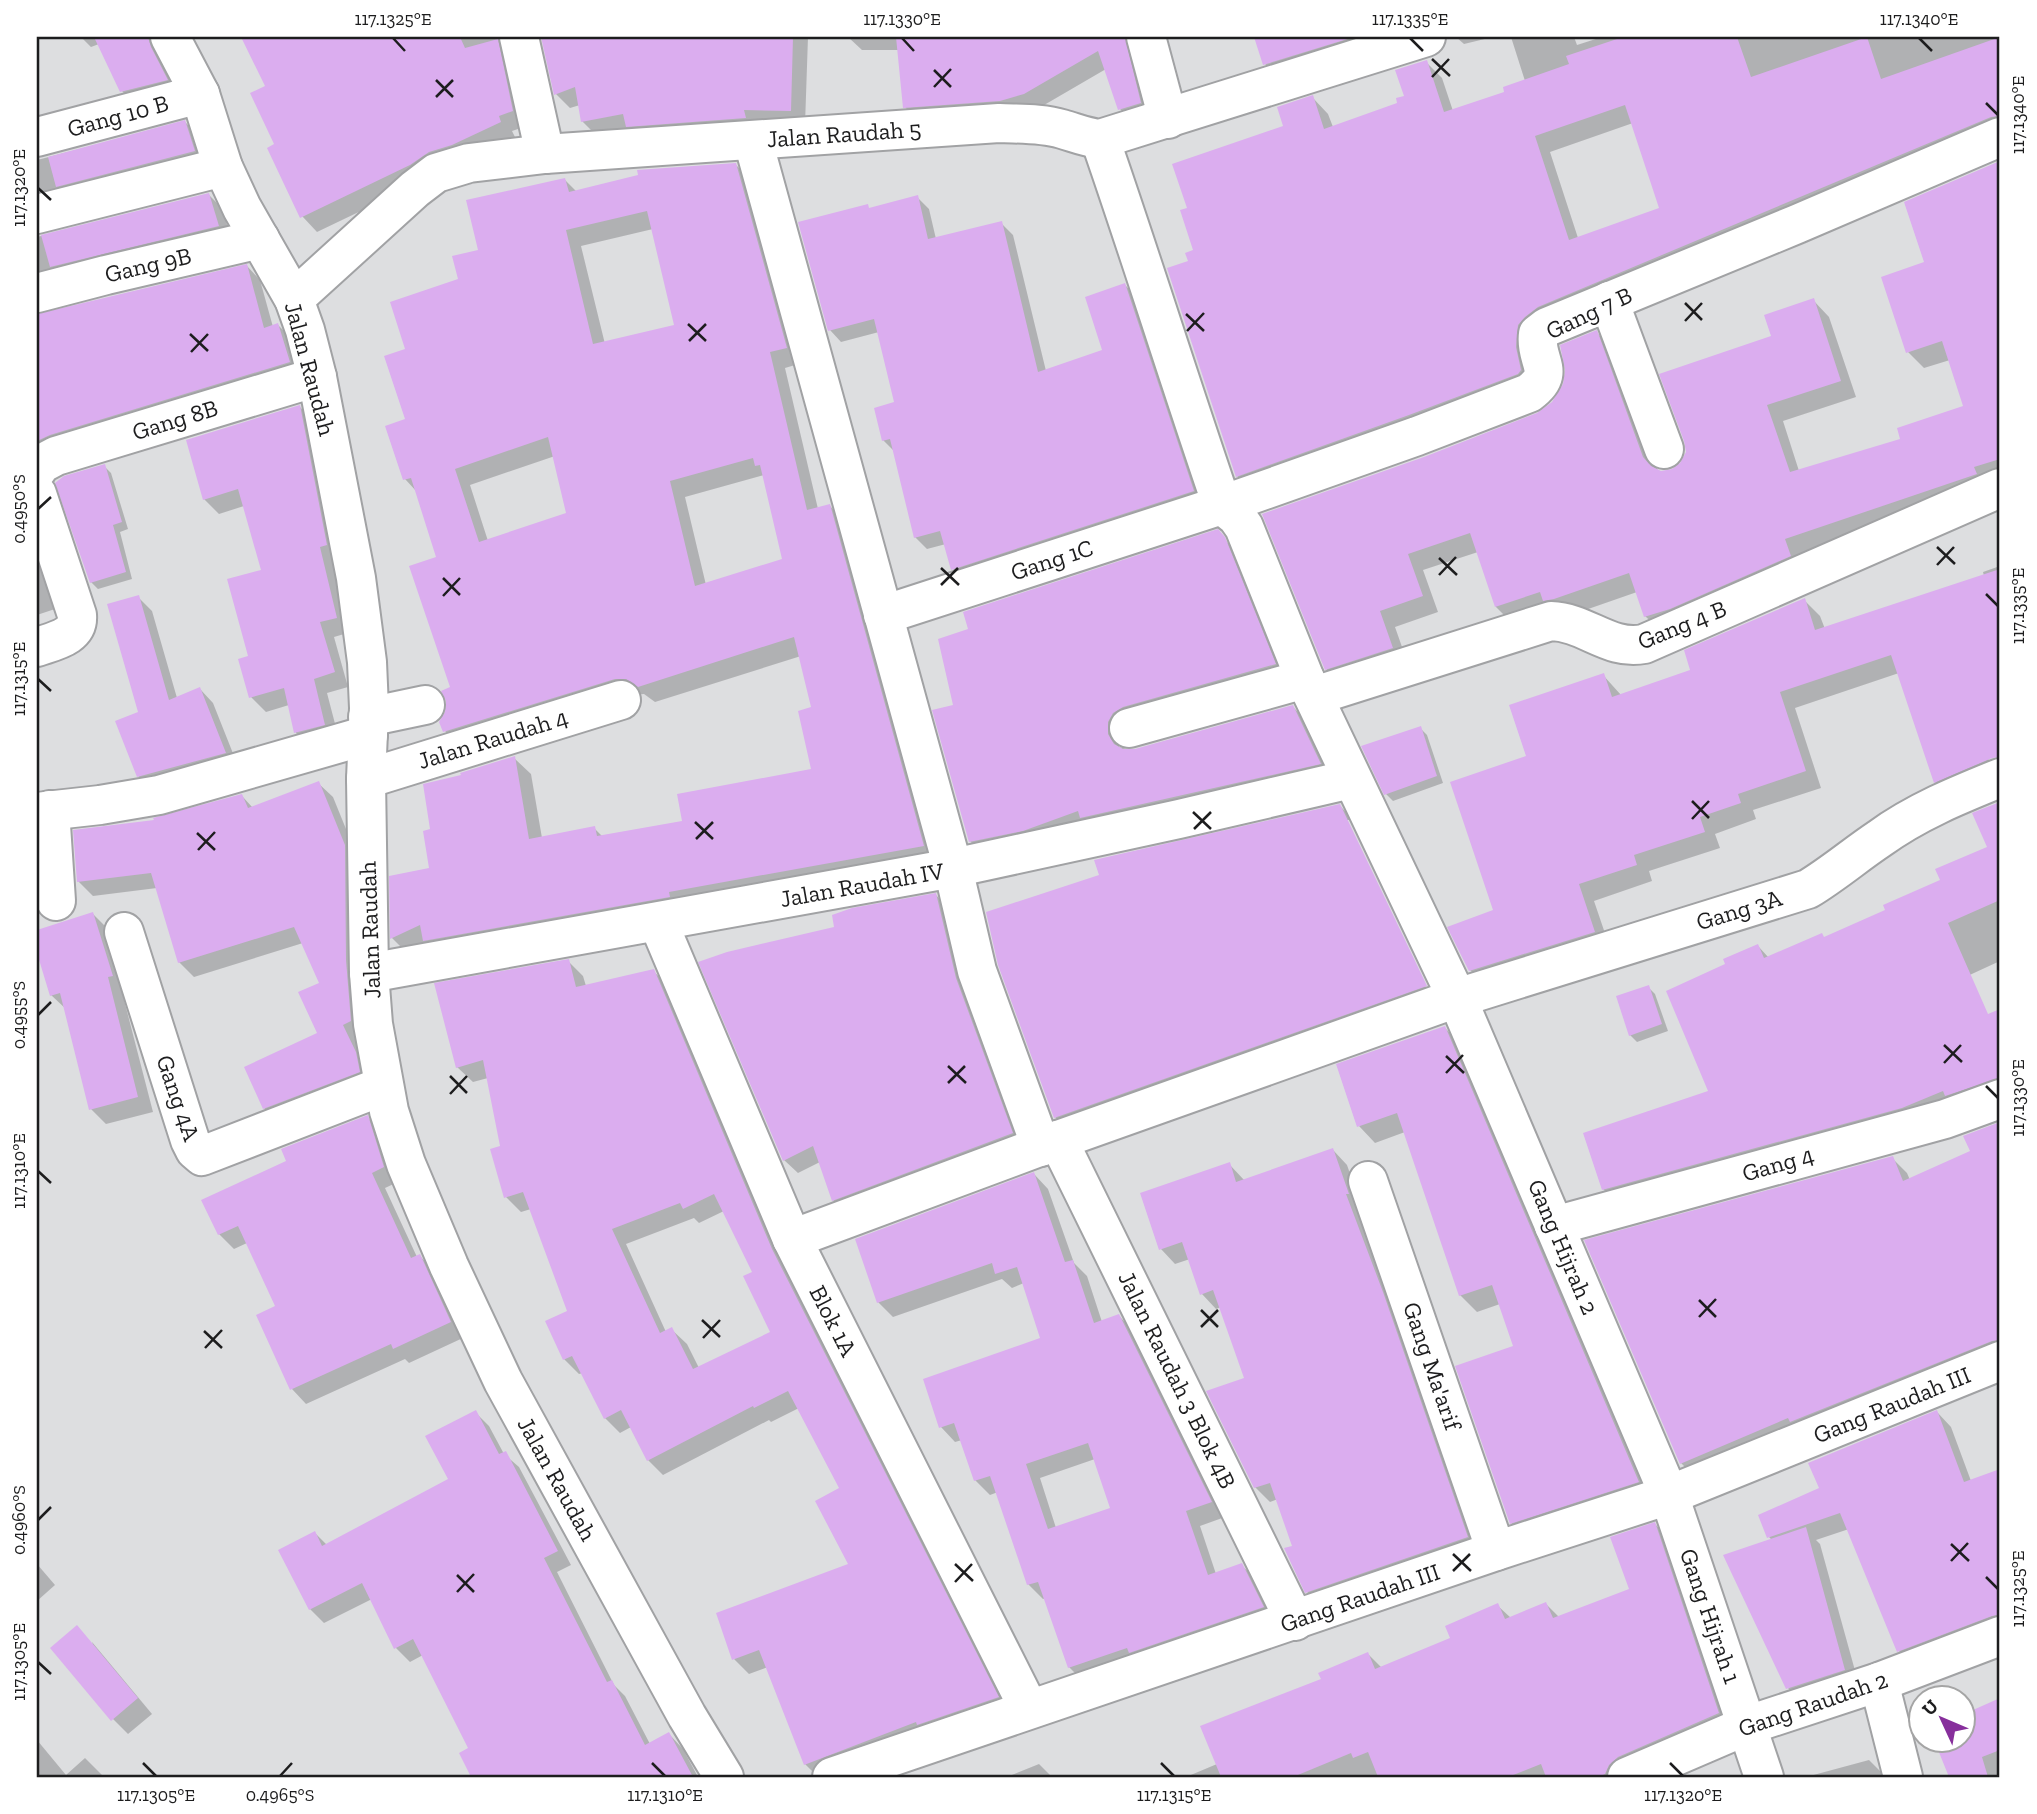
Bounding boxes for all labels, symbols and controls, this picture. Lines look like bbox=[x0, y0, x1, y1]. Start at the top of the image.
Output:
text: 117.1325°E bbox=[355, 8, 431, 30]
text: 117.1330°E bbox=[863, 8, 941, 30]
text: 117.1335°E bbox=[1372, 8, 1448, 30]
text: 117.1340°E bbox=[1880, 8, 1958, 30]
text: 117.1340°E bbox=[2007, 76, 2029, 154]
street label: Gang 10 B bbox=[64, 88, 172, 143]
street label: Jalan Raudah 5 bbox=[766, 114, 922, 153]
text: 117.1320°E bbox=[8, 149, 30, 227]
street label: Gang 9B bbox=[102, 241, 194, 289]
street label: Gang 7 B bbox=[1541, 280, 1637, 345]
street label: Jalan Raudah bbox=[279, 299, 342, 439]
street label: Gang 8B bbox=[129, 393, 221, 446]
text: 0.4950°S bbox=[8, 474, 30, 544]
street label: Gang 1C bbox=[1007, 533, 1097, 586]
text: 117.1335°E bbox=[2007, 568, 2029, 644]
street label: Gang 4 B bbox=[1633, 594, 1731, 655]
text: 117.1315°E bbox=[8, 642, 30, 716]
street label: Jalan Raudah 4 bbox=[414, 702, 571, 775]
street label: Jalan Raudah IV bbox=[778, 856, 946, 913]
street label: Jalan Raudah bbox=[353, 860, 386, 999]
street label: Gang 3A bbox=[1693, 883, 1786, 936]
text: 0.4955°S bbox=[8, 981, 30, 1049]
street label: Gang 4A bbox=[150, 1051, 207, 1145]
text: 117.1330°E bbox=[2007, 1059, 2029, 1137]
text: 117.1310°E bbox=[8, 1133, 30, 1209]
street label: Gang 4 bbox=[1739, 1139, 1817, 1188]
street label: Gang Hijrah 2 bbox=[1522, 1175, 1605, 1319]
street label: Jalan Raudah 3 Blok 4B bbox=[1112, 1266, 1243, 1493]
street label: Blok 1A bbox=[803, 1280, 864, 1362]
street label: Gang Ma'arif bbox=[1397, 1298, 1469, 1436]
street label: Gang Raudah III bbox=[1809, 1360, 1975, 1449]
street label: Jalan Raudah bbox=[512, 1412, 604, 1546]
text: 0.4960°S bbox=[8, 1485, 30, 1555]
street label: Gang Hijrah 1 bbox=[1674, 1544, 1747, 1687]
text: 117.1325°E bbox=[2007, 1551, 2029, 1627]
street label: Gang Raudah III bbox=[1276, 1557, 1444, 1638]
text: 117.1305°E bbox=[8, 1623, 30, 1701]
street label: Gang Raudah 2 bbox=[1734, 1664, 1891, 1743]
north arrow bbox=[1908, 1685, 1978, 1755]
text: U bbox=[1917, 1694, 1943, 1720]
text: 117.1305°E bbox=[117, 1784, 195, 1806]
text: 0.4965°S bbox=[246, 1784, 314, 1806]
text: 117.1310°E bbox=[627, 1784, 703, 1806]
text: 117.1315°E bbox=[1137, 1784, 1211, 1806]
text: 117.1320°E bbox=[1644, 1784, 1722, 1806]

